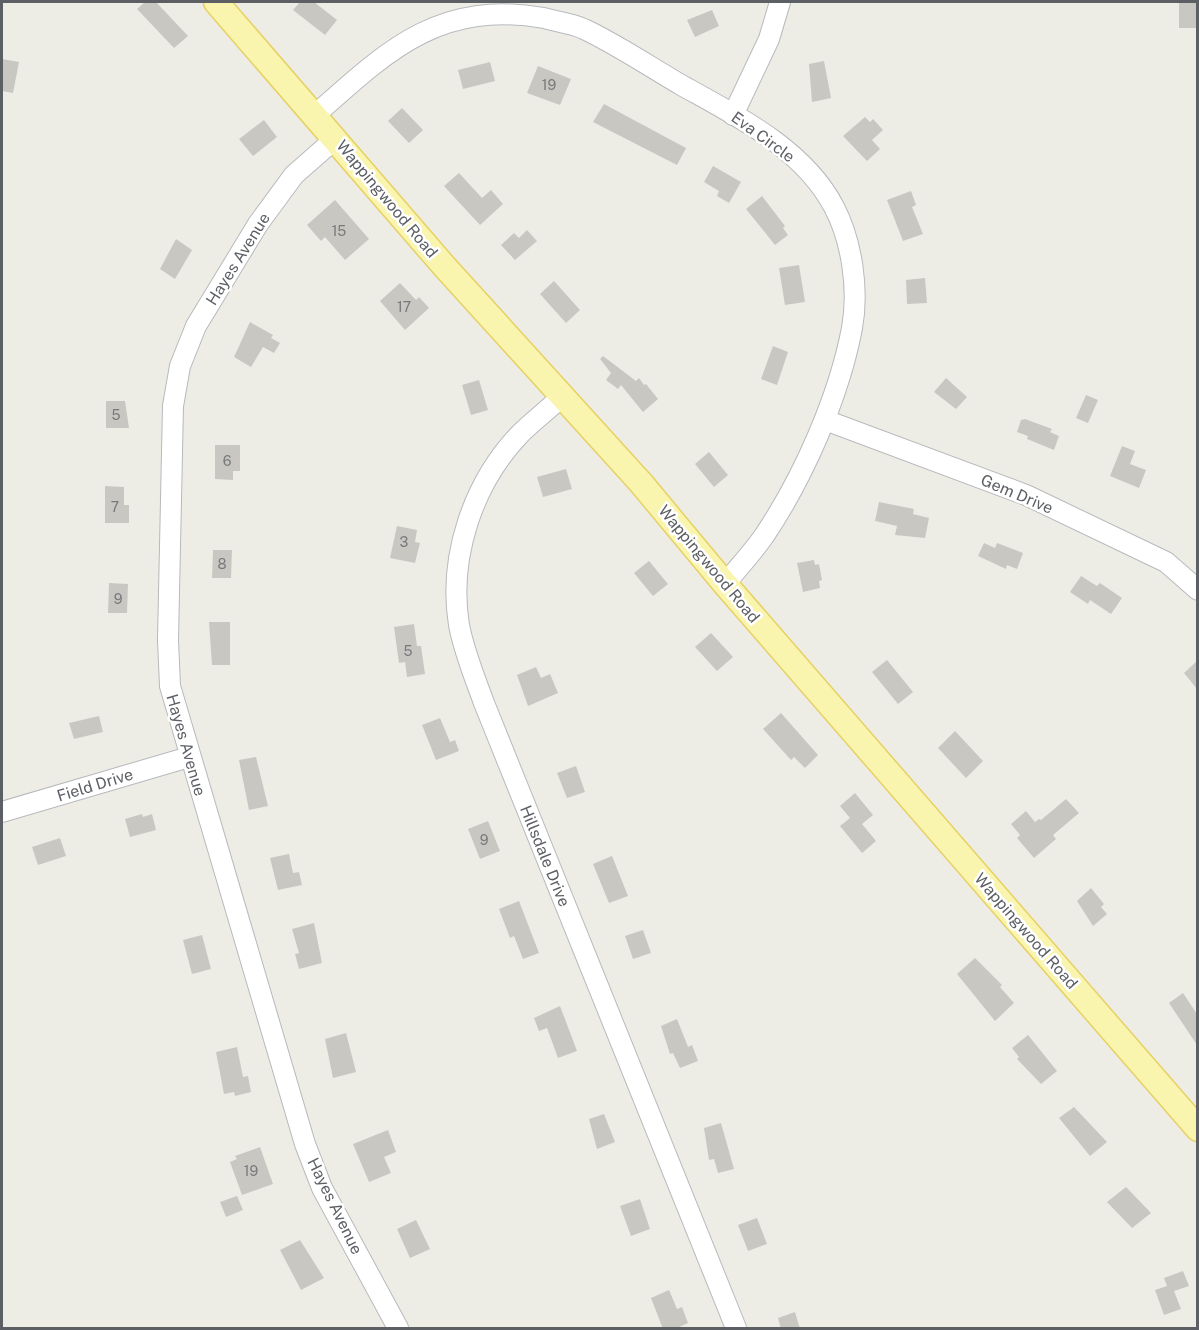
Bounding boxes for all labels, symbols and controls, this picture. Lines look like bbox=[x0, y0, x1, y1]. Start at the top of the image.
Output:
house number: 19 bbox=[542, 77, 556, 93]
street label: Eva Circle bbox=[728, 108, 798, 166]
street label: Wappingwood Road bbox=[332, 136, 442, 262]
street label: Hayes Avenue bbox=[202, 209, 274, 309]
house number: 15 bbox=[332, 223, 346, 239]
house number: 17 bbox=[397, 299, 411, 315]
house number: 5 bbox=[112, 407, 121, 423]
house number: 6 bbox=[223, 453, 232, 469]
street label: Gem Drive bbox=[978, 470, 1056, 518]
house number: 7 bbox=[111, 499, 119, 515]
street label: Wappingwood Road bbox=[654, 501, 764, 627]
house number: 3 bbox=[400, 534, 409, 550]
house number: 8 bbox=[217, 556, 227, 572]
house number: 9 bbox=[114, 591, 123, 607]
house number: 5 bbox=[404, 643, 413, 659]
street label: Hayes Avenue bbox=[162, 692, 210, 798]
street label: Field Drive bbox=[55, 764, 135, 806]
street label: Hillsdale Drive bbox=[516, 803, 574, 909]
house number: 9 bbox=[480, 832, 489, 848]
street label: Wappingwood Road bbox=[970, 869, 1082, 993]
street label: Hayes Avenue bbox=[303, 1155, 367, 1257]
house number: 19 bbox=[244, 1163, 258, 1179]

